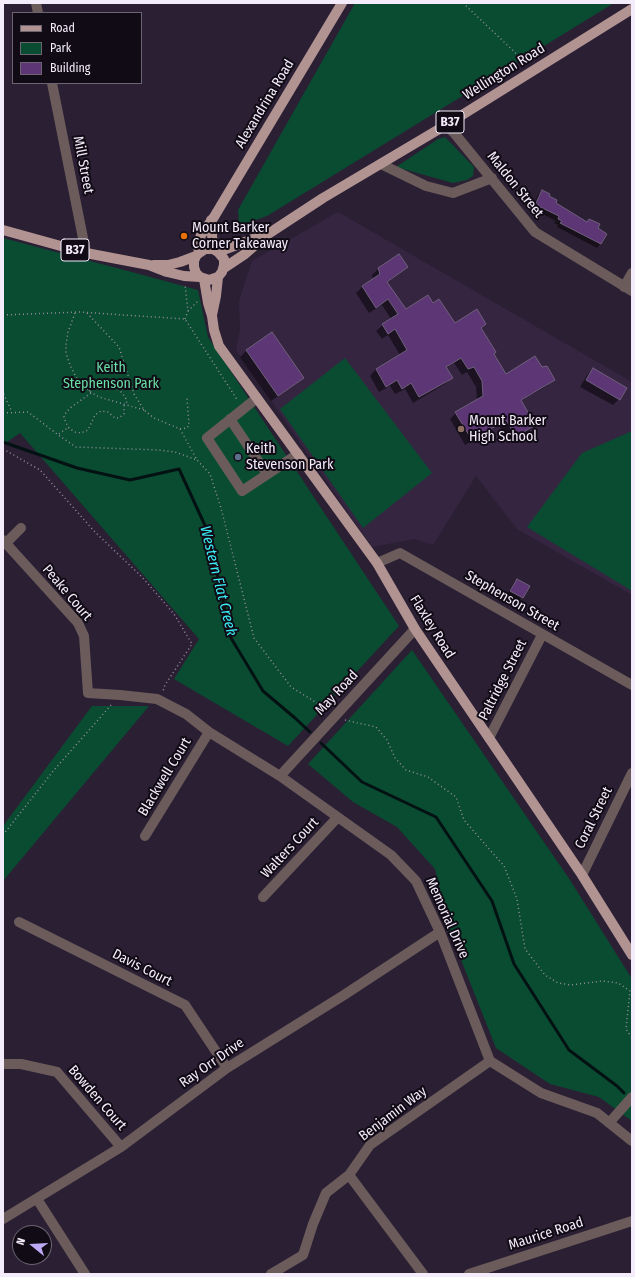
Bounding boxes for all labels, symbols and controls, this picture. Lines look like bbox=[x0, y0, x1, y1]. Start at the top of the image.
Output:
legend bbox=[12, 12, 142, 84]
text: Road bbox=[50, 21, 75, 35]
street label: Wellington Road bbox=[460, 40, 548, 104]
text: Park bbox=[50, 41, 71, 55]
street label: Alexandrina Road bbox=[232, 57, 298, 151]
text: Building bbox=[50, 61, 90, 75]
road number: B37 bbox=[436, 111, 464, 133]
street label: Mill Street bbox=[69, 135, 97, 195]
street label: Maldon Street bbox=[483, 149, 547, 221]
place label: Mount Barker Corner Takeaway bbox=[192, 220, 288, 252]
marker: Mount Barker Corner Takeaway bbox=[179, 231, 189, 241]
road number: B37 bbox=[61, 239, 89, 261]
park label: Keith Stephenson Park bbox=[63, 360, 159, 392]
place label: Mount Barker High School bbox=[469, 413, 546, 446]
marker: Mount Barker High School bbox=[456, 424, 466, 434]
place label: Keith Stevenson Park bbox=[246, 441, 334, 474]
marker: Keith Stevenson Park bbox=[233, 452, 243, 462]
water label: Western Flat Creek bbox=[196, 524, 240, 638]
street label: Peake Court bbox=[39, 562, 95, 624]
street label: Stephenson Street bbox=[462, 567, 562, 635]
street label: Flaxley Road bbox=[406, 592, 458, 662]
street label: Paltridge Street bbox=[475, 637, 531, 723]
street label: May Road bbox=[312, 667, 362, 719]
street label: Blackwell Court bbox=[135, 735, 195, 819]
street label: Coral Street bbox=[572, 784, 616, 852]
street label: Walters Court bbox=[258, 814, 322, 882]
street label: Memorial Drive bbox=[422, 875, 472, 961]
street label: Davis Court bbox=[109, 946, 175, 990]
street label: Ray Orr Drive bbox=[176, 1035, 248, 1091]
street label: Bowden Court bbox=[64, 1062, 130, 1134]
street label: Benjamin Way bbox=[356, 1083, 430, 1145]
street label: Maurice Road bbox=[507, 1214, 585, 1254]
north arrow bbox=[12, 1225, 52, 1265]
text: N bbox=[14, 1236, 28, 1247]

